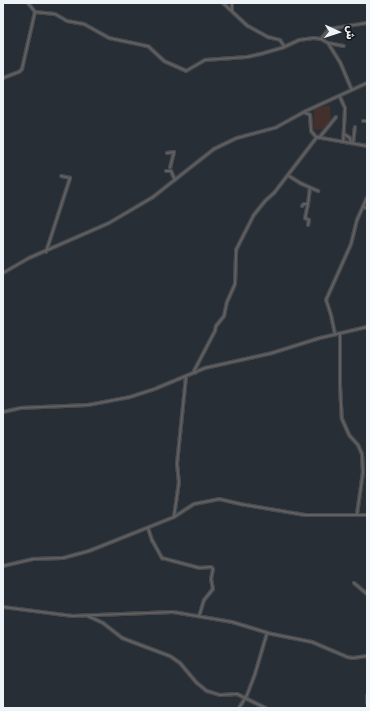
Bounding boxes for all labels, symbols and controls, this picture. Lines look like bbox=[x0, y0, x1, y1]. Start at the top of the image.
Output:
north arrow bbox=[318, 12, 358, 52]
text: ش bbox=[344, 25, 357, 40]

